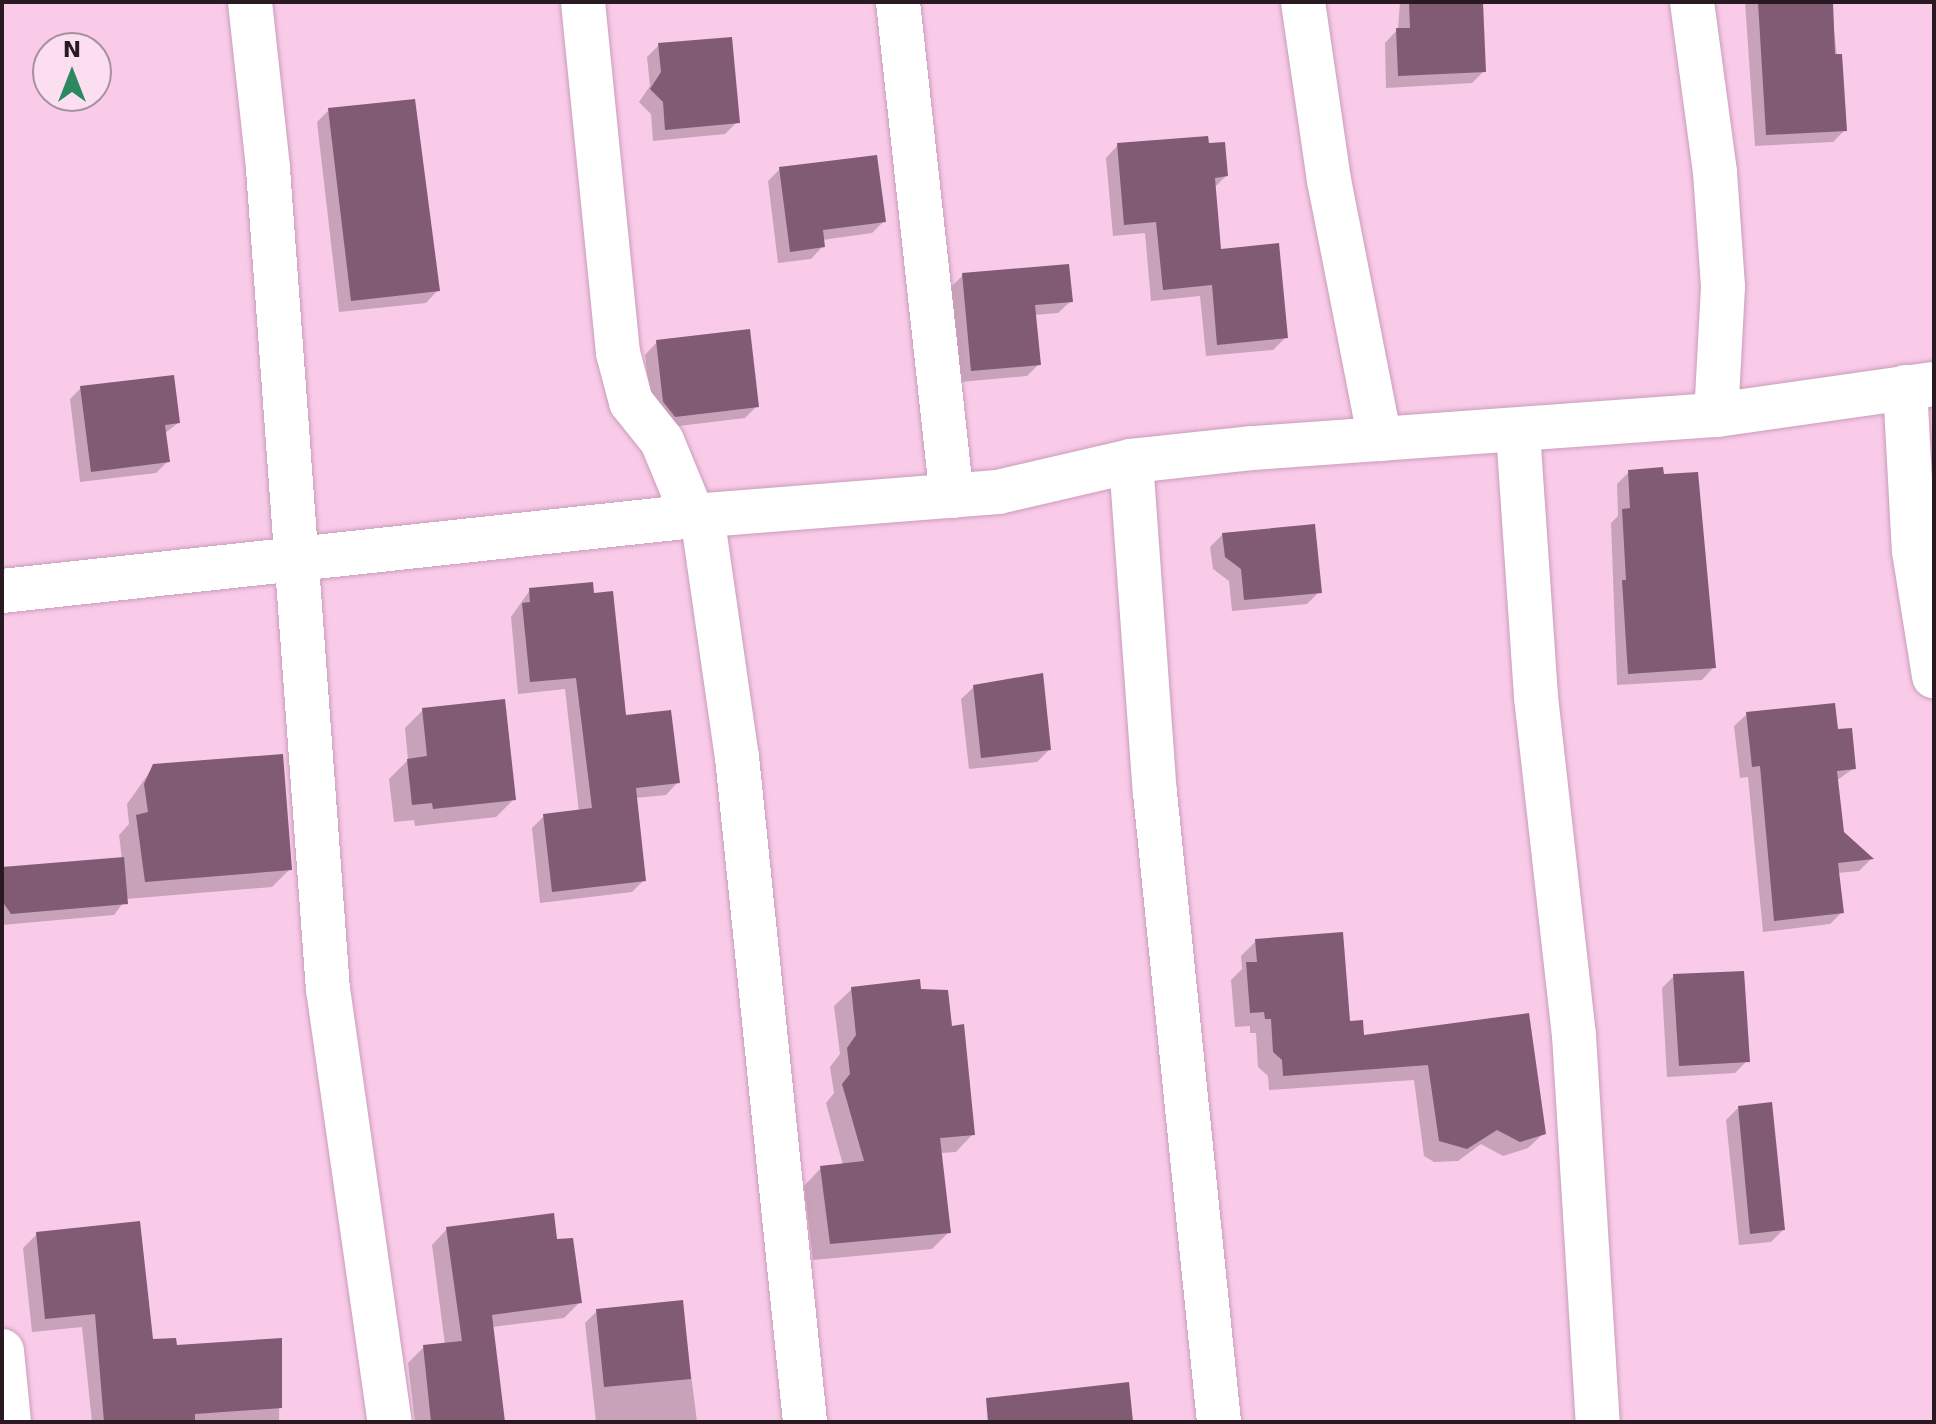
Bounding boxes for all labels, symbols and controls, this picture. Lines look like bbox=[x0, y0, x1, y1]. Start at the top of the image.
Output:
north arrow bbox=[32, 32, 112, 112]
text: N bbox=[63, 37, 81, 62]

